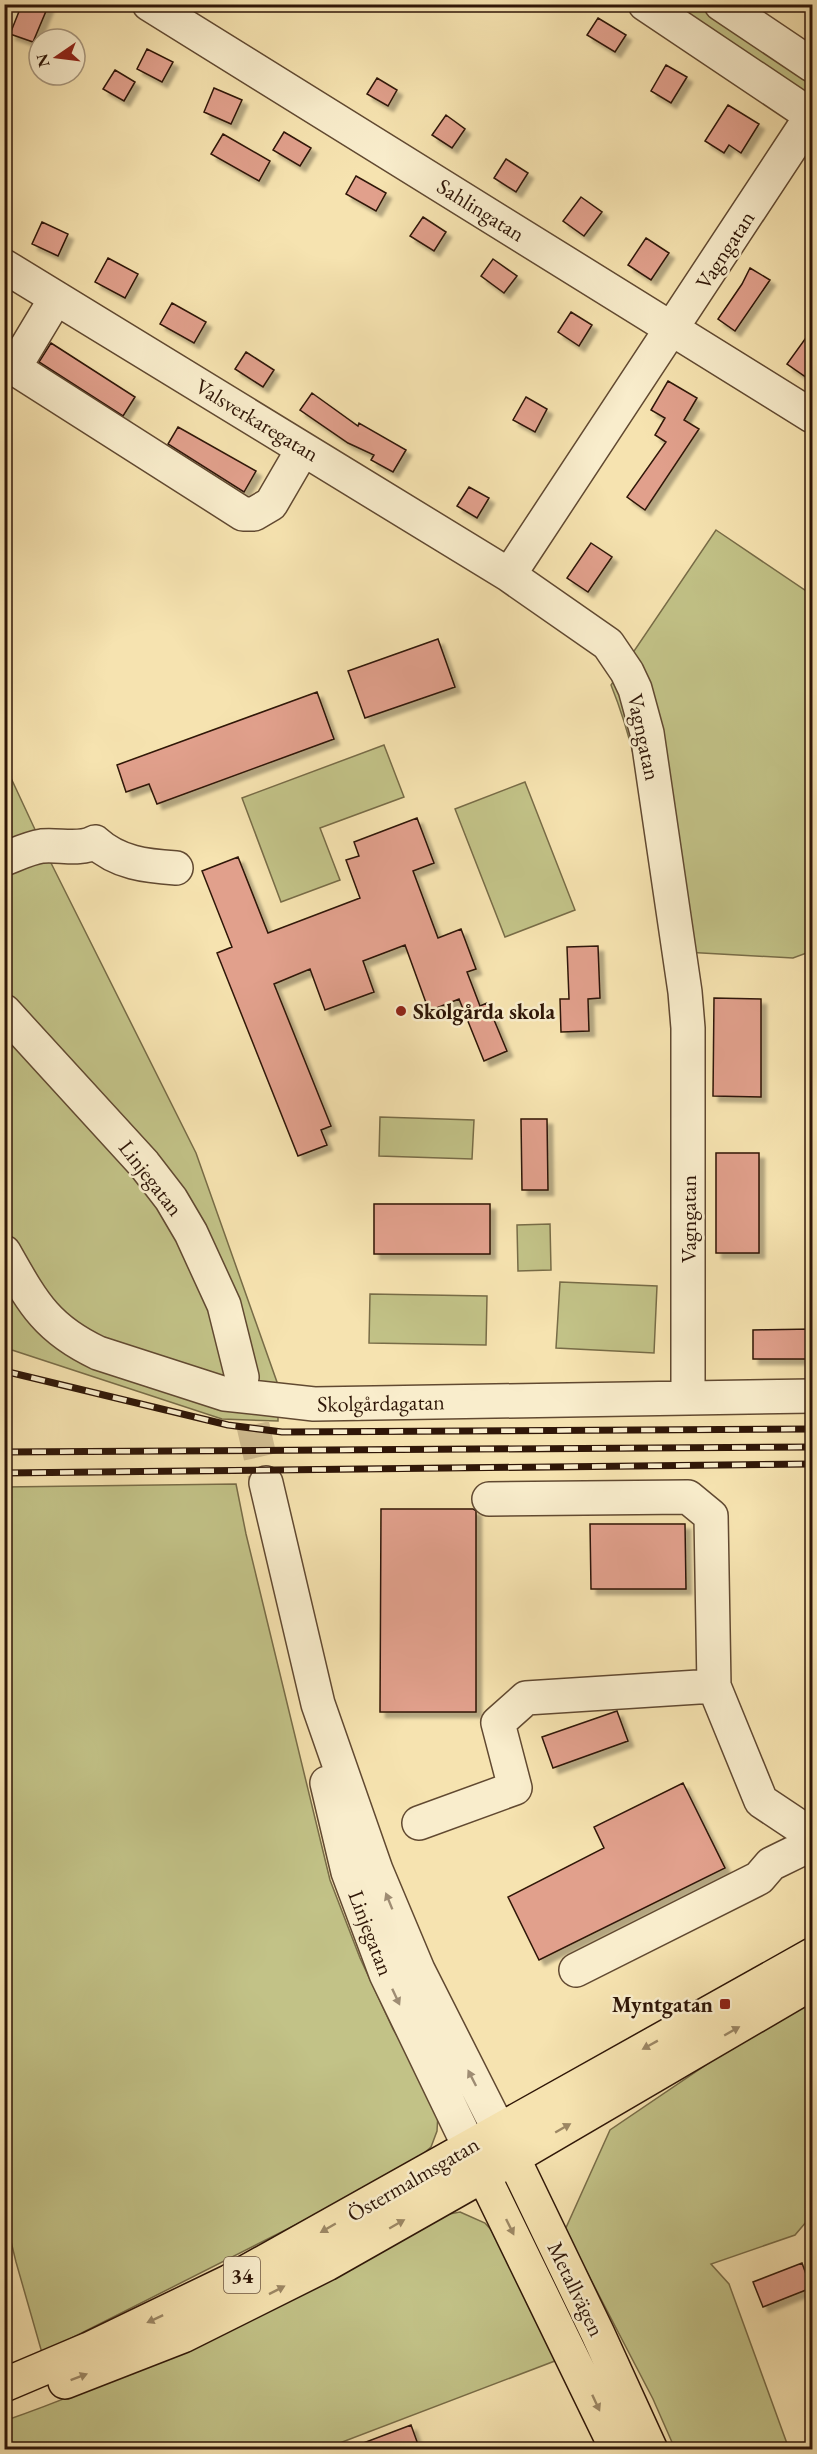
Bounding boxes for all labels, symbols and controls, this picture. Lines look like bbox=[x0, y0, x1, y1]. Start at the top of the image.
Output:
north arrow bbox=[27, 27, 87, 87]
text: N bbox=[31, 52, 55, 69]
street label: Sahlingatan bbox=[432, 172, 531, 249]
street label: Vagngatan bbox=[689, 205, 761, 295]
street label: Valsverkaregatan bbox=[190, 372, 325, 469]
street label: Vagngatan bbox=[621, 691, 667, 784]
place label: Skolgårda skola bbox=[413, 997, 555, 1026]
marker: Skolgårda skola bbox=[394, 1004, 408, 1018]
street label: Linjegatan bbox=[112, 1134, 190, 1222]
street label: Vagngatan bbox=[674, 1175, 703, 1263]
street label: Skolgårdagatan bbox=[317, 1387, 445, 1419]
street label: Linjegatan bbox=[342, 1886, 401, 1980]
one-way arrow bbox=[383, 1892, 393, 1910]
one-way arrow bbox=[392, 1988, 401, 2005]
place label: Myntgatan bbox=[612, 1990, 714, 2019]
marker: Myntgatan bbox=[718, 1997, 732, 2011]
one-way arrow bbox=[724, 2025, 740, 2036]
one-way arrow bbox=[642, 2040, 659, 2050]
one-way arrow bbox=[467, 2069, 477, 2086]
one-way arrow bbox=[555, 2124, 572, 2134]
street label: Östermalmsgatan bbox=[342, 2129, 485, 2229]
one-way arrow bbox=[505, 2219, 515, 2236]
one-way arrow bbox=[388, 2220, 405, 2230]
one-way arrow bbox=[319, 2223, 336, 2233]
street label: Metallvägen bbox=[541, 2237, 612, 2342]
road number: 34 bbox=[224, 2257, 260, 2293]
one-way arrow bbox=[268, 2285, 285, 2295]
one-way arrow bbox=[147, 2314, 164, 2323]
one-way arrow bbox=[70, 2372, 88, 2382]
one-way arrow bbox=[591, 2394, 600, 2411]

